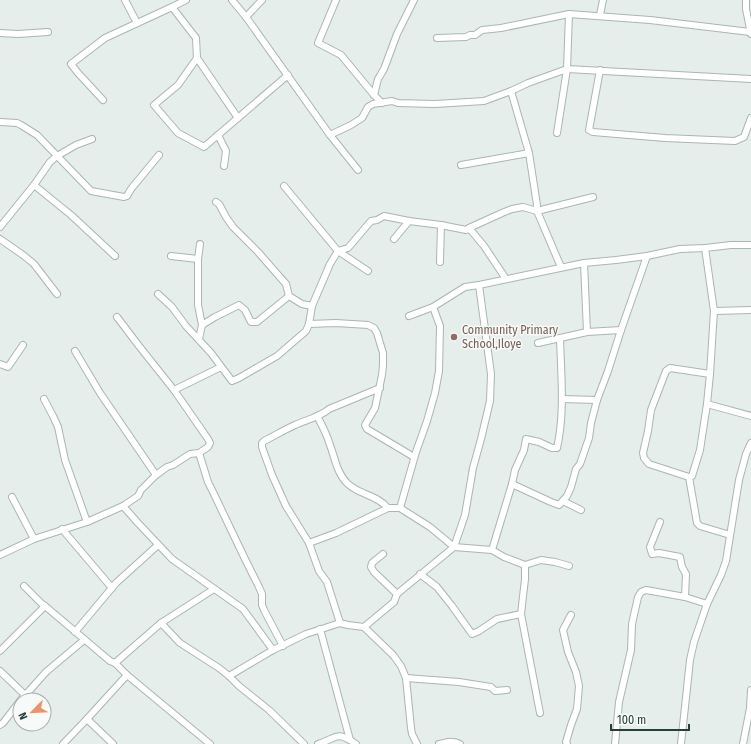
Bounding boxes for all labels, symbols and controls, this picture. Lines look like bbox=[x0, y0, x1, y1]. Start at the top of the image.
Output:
place label: Community Primary School,Iloye bbox=[462, 323, 559, 351]
marker: Community Primary School,Iloye bbox=[449, 332, 459, 342]
north arrow bbox=[12, 692, 52, 732]
scale bar bbox=[611, 706, 689, 732]
text: N bbox=[16, 710, 31, 722]
text: 100 m bbox=[617, 713, 646, 727]

